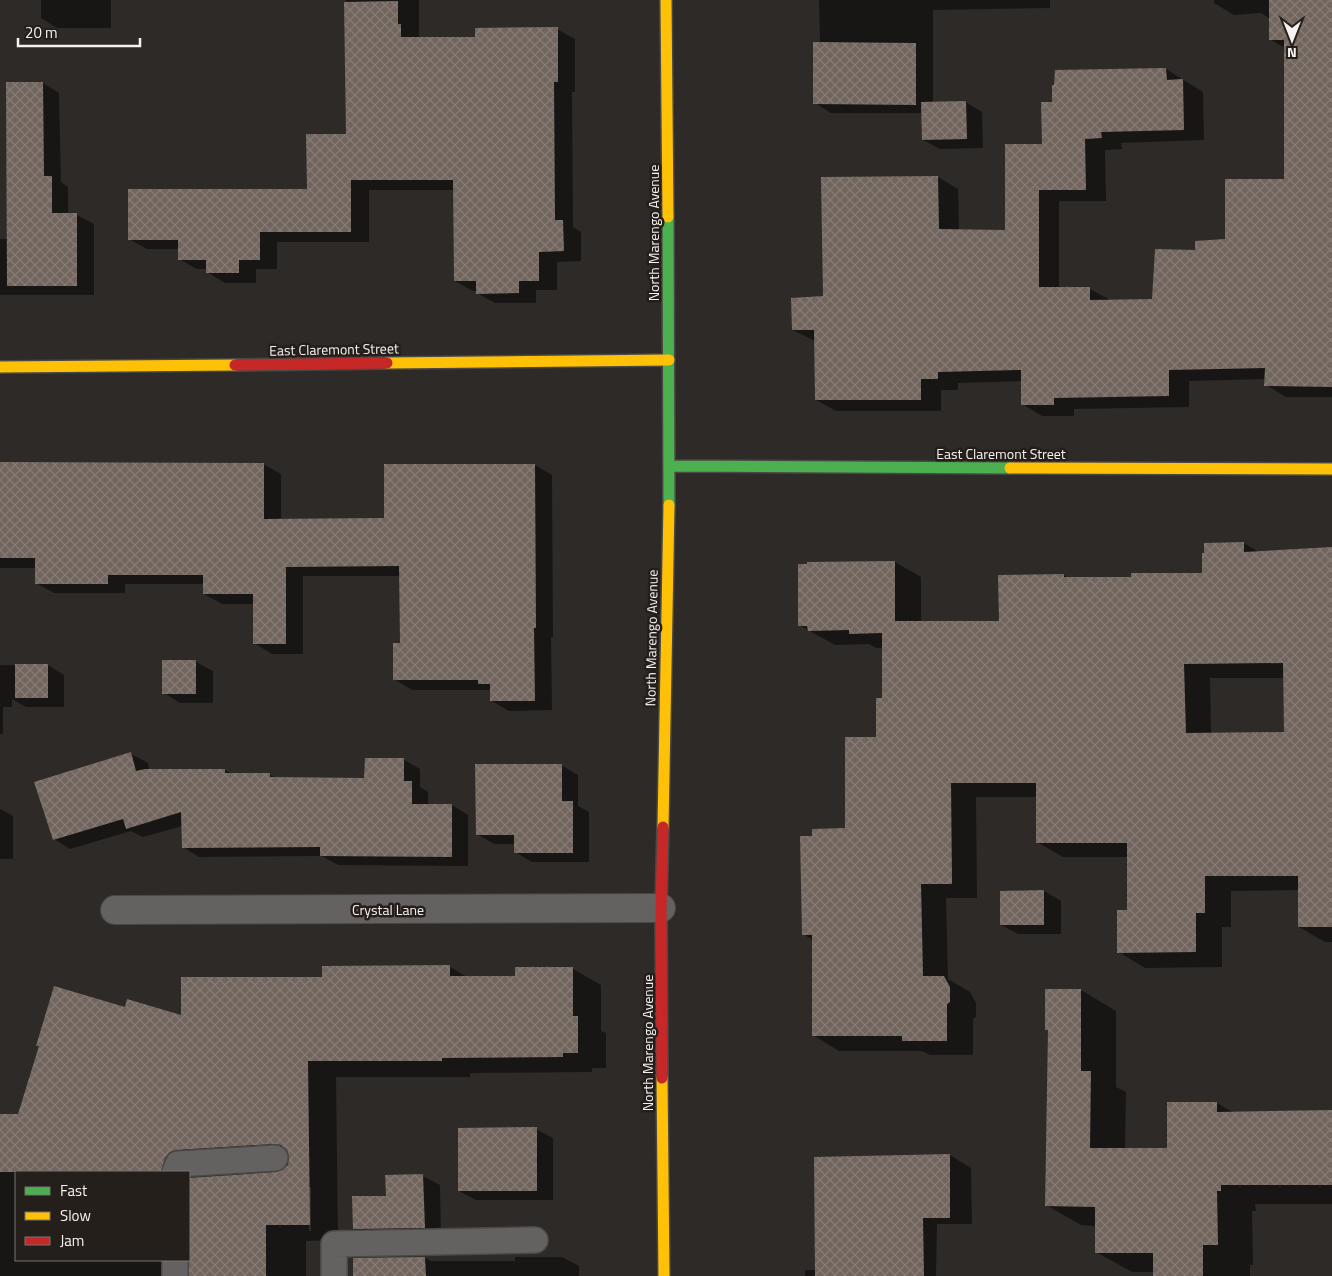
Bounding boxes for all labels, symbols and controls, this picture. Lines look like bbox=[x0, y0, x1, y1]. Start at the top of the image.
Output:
scale bar bbox=[18, 15, 140, 47]
north arrow bbox=[1267, 15, 1317, 65]
text: 20 m bbox=[25, 21, 58, 44]
text: N bbox=[1287, 43, 1297, 64]
street label: North Marengo Avenue bbox=[643, 165, 664, 301]
street label: East Claremont Street bbox=[269, 337, 399, 361]
street label: East Claremont Street bbox=[936, 443, 1066, 464]
street label: North Marengo Avenue bbox=[639, 569, 663, 707]
street label: Crystal Lane bbox=[352, 899, 424, 920]
street label: North Marengo Avenue bbox=[637, 975, 658, 1111]
legend bbox=[15, 1171, 190, 1261]
text: Fast bbox=[60, 1179, 88, 1202]
text: Slow bbox=[60, 1204, 91, 1227]
text: Jam bbox=[60, 1229, 84, 1252]

